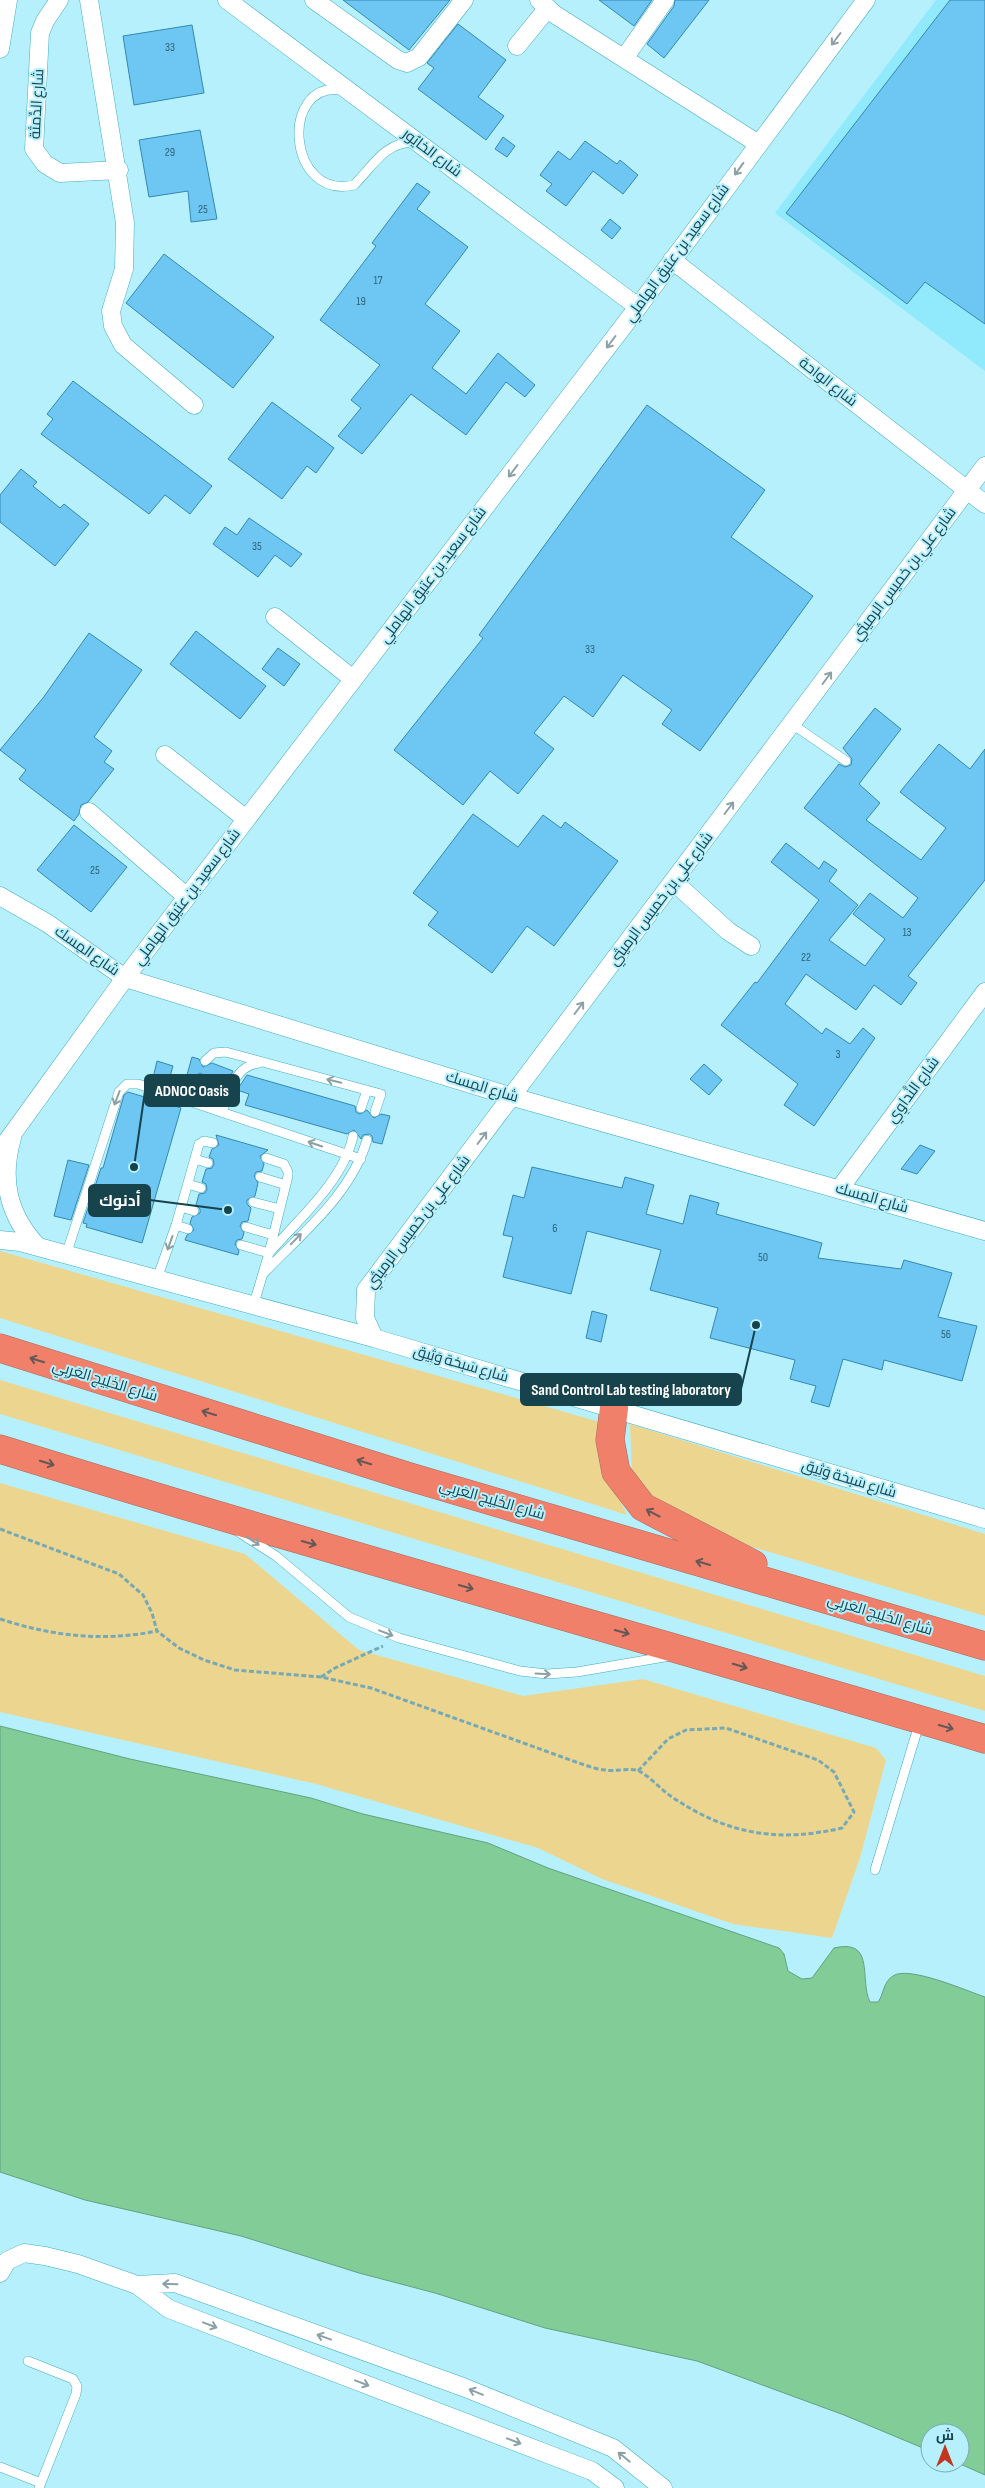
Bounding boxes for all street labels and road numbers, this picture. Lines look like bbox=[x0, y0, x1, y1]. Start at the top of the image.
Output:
street label: شارع الدِّمثة bbox=[26, 68, 49, 140]
street label: شارع الخايُور bbox=[397, 124, 466, 182]
street label: شارع سعيد بن عتيق الهاملي bbox=[620, 180, 735, 327]
street label: شارع الواحة bbox=[794, 353, 861, 412]
street label: شارع سعيد بن عتيق الهاملي bbox=[375, 503, 492, 648]
street label: شارع علي بن خميس الرميثي bbox=[847, 503, 962, 646]
street label: شارع سعيد بن عتيق الهاملي bbox=[129, 825, 246, 970]
street label: شارع علي بن خميس الرميثي bbox=[604, 828, 719, 971]
street label: شارع المِسك bbox=[50, 922, 123, 981]
street label: شارع النَّداوِي bbox=[882, 1053, 945, 1128]
street label: شارع المِسك bbox=[443, 1067, 521, 1108]
street label: شارع علي بن خميس الرميثي bbox=[361, 1151, 476, 1294]
street label: شارع المِسك bbox=[833, 1179, 911, 1218]
street label: شارع سَبخة وَثِيق bbox=[411, 1341, 511, 1388]
street label: شارع الخَلِيج العَربِي bbox=[50, 1356, 160, 1408]
street label: شارع سَبخة وَثِيق bbox=[799, 1456, 899, 1503]
street label: شارع الخَلِيج العَربِي bbox=[436, 1476, 547, 1526]
street label: شارع الخَلِيج العَربِي bbox=[825, 1590, 935, 1642]

